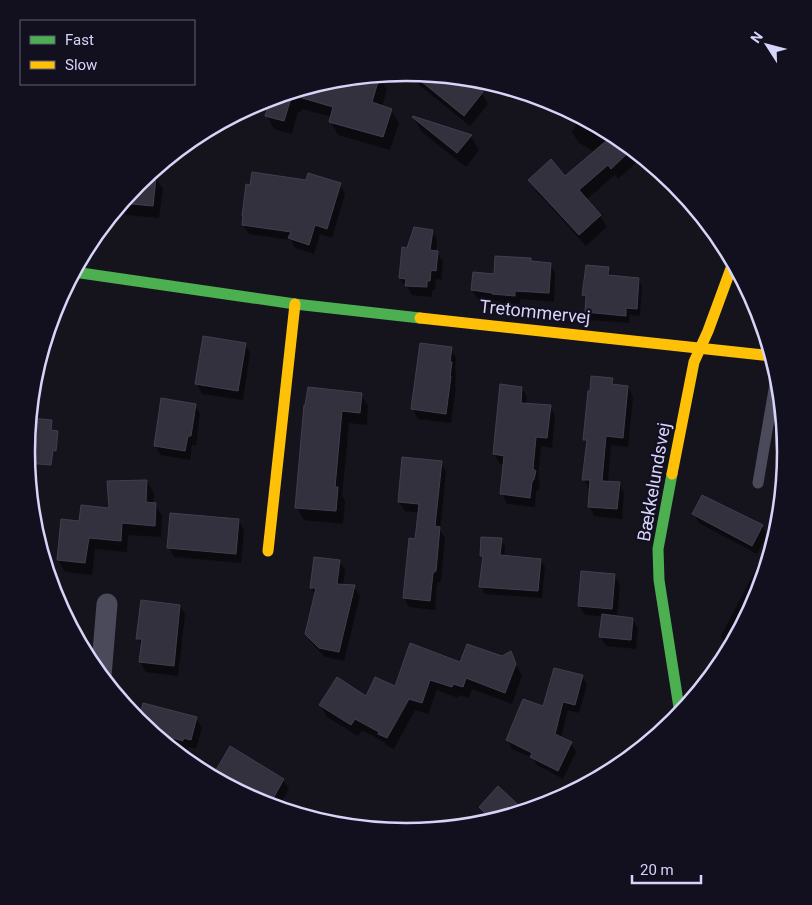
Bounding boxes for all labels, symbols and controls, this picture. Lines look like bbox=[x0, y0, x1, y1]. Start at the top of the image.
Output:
legend bbox=[20, 20, 195, 85]
north arrow bbox=[742, 20, 792, 70]
text: N bbox=[747, 29, 766, 46]
text: Fast bbox=[65, 31, 94, 49]
text: Slow bbox=[65, 56, 97, 74]
street label: Tretommervej bbox=[479, 295, 592, 328]
street label: Bækkelundsvej bbox=[633, 421, 674, 543]
scale bar bbox=[632, 852, 701, 884]
text: 20 m bbox=[640, 861, 674, 879]

